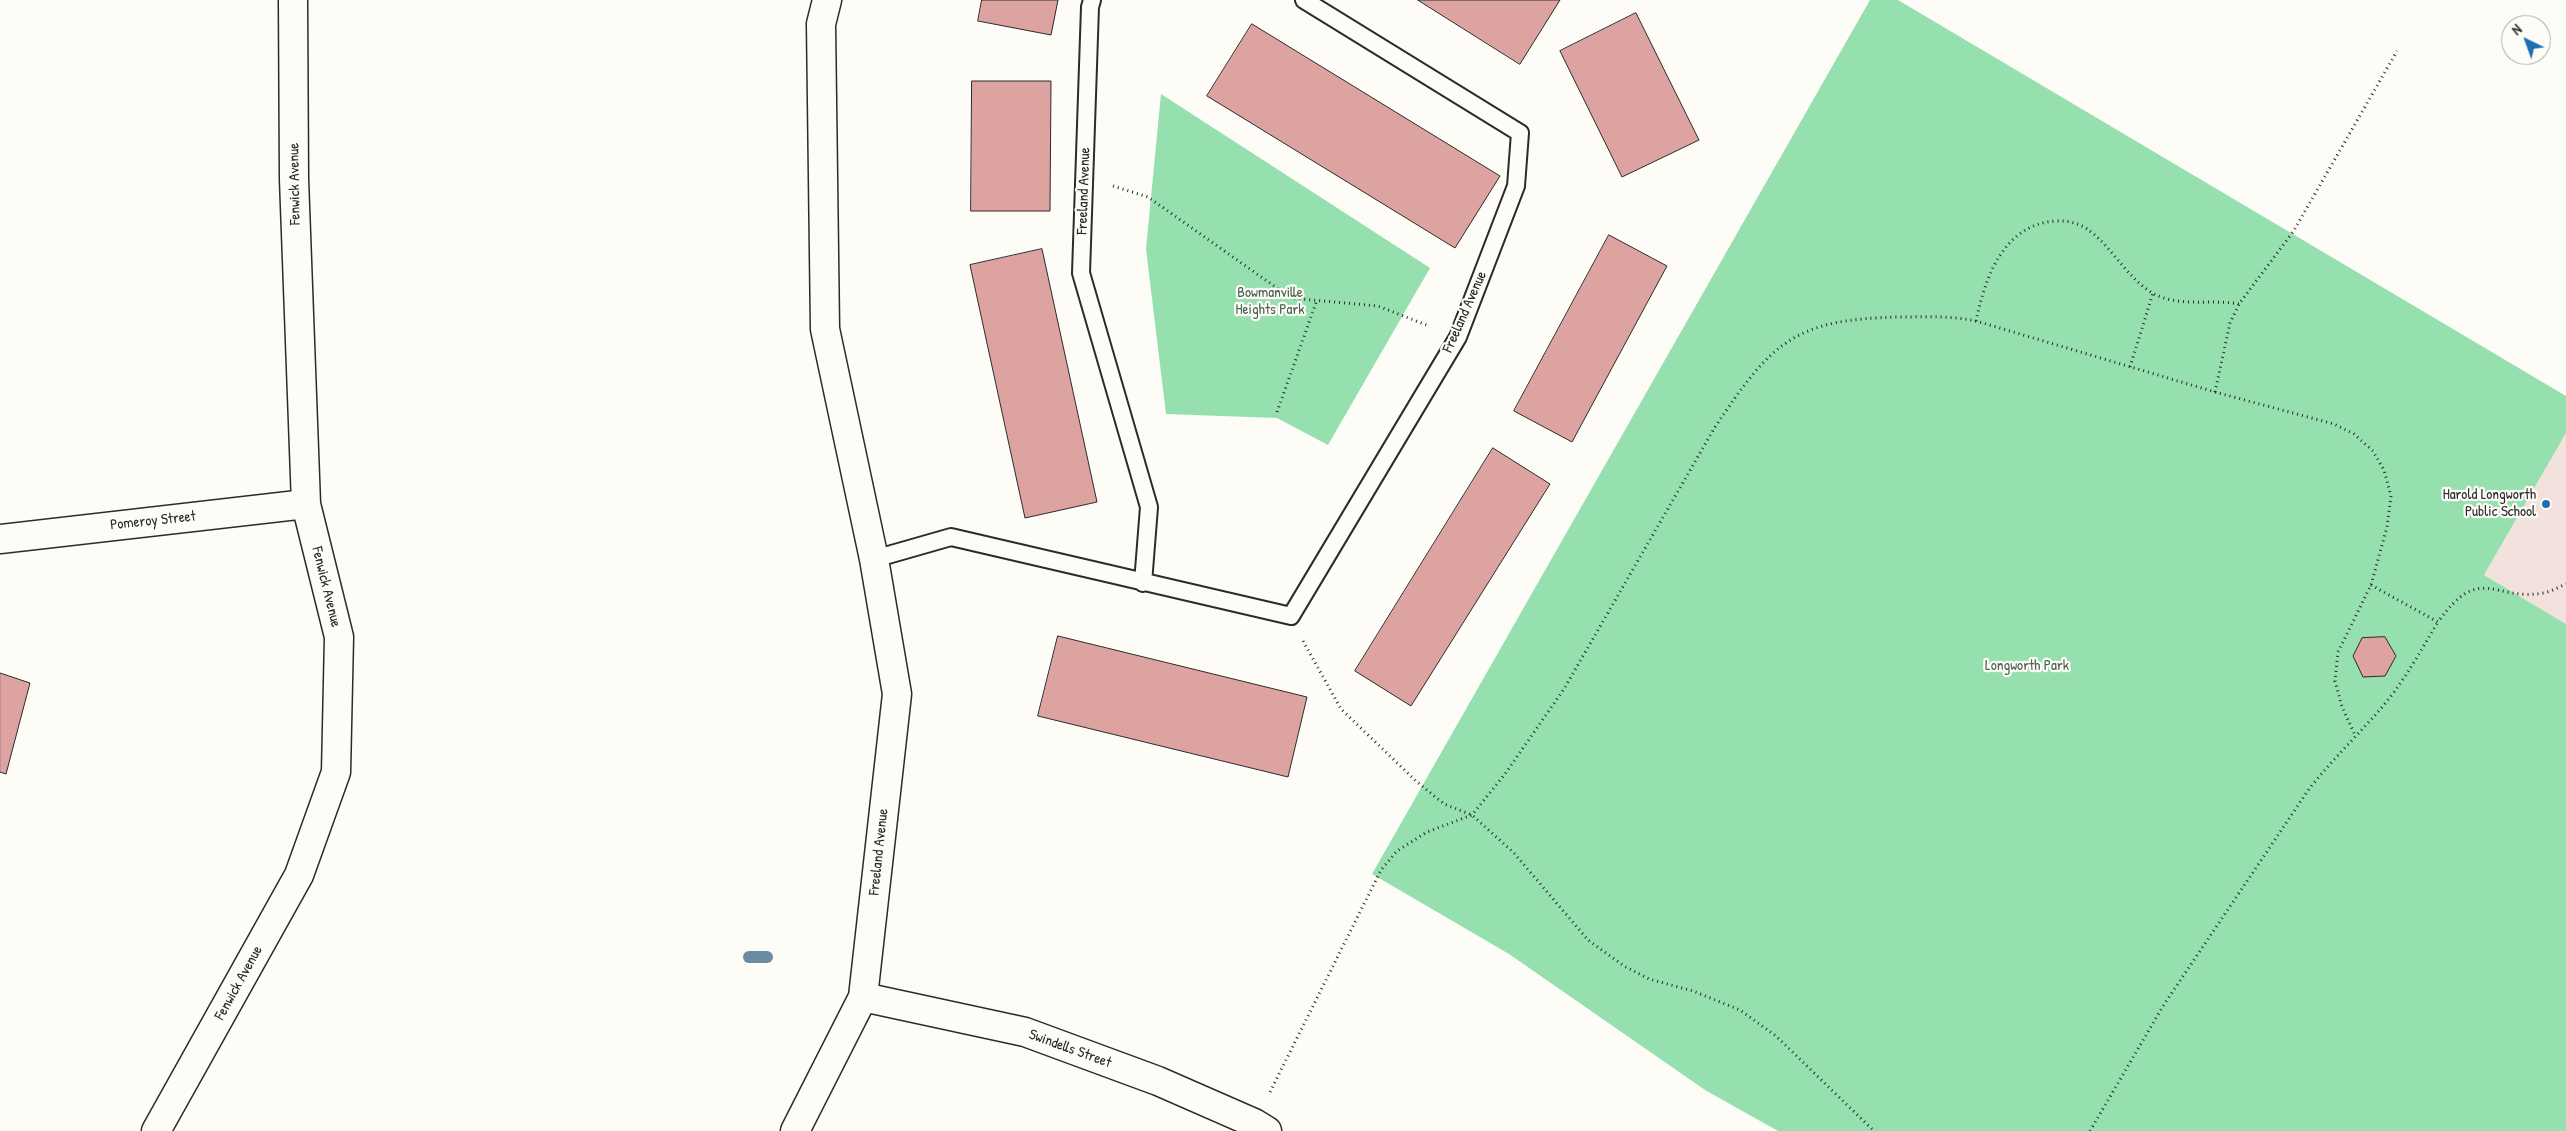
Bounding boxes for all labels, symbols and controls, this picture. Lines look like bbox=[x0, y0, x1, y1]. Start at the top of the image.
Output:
north arrow bbox=[2501, 15, 2551, 65]
text: N bbox=[2507, 20, 2525, 39]
street label: Fenwick Avenue bbox=[285, 143, 305, 225]
street label: Freeland Avenue bbox=[1073, 147, 1095, 235]
street label: Freeland Avenue bbox=[1439, 268, 1491, 356]
park label: Bowmanville Heights Park bbox=[1236, 284, 1304, 319]
place label: Harold Longworth Public School bbox=[2443, 486, 2536, 521]
marker: Harold Longworth Public School bbox=[2540, 498, 2552, 510]
street label: Pomeroy Street bbox=[109, 508, 197, 534]
street label: Fenwick Avenue bbox=[307, 545, 345, 629]
park label: Longworth Park bbox=[1985, 657, 2069, 675]
street label: Freeland Avenue bbox=[865, 808, 893, 896]
street label: Fenwick Avenue bbox=[211, 943, 267, 1023]
street label: Swindells Street bbox=[1026, 1026, 1114, 1072]

